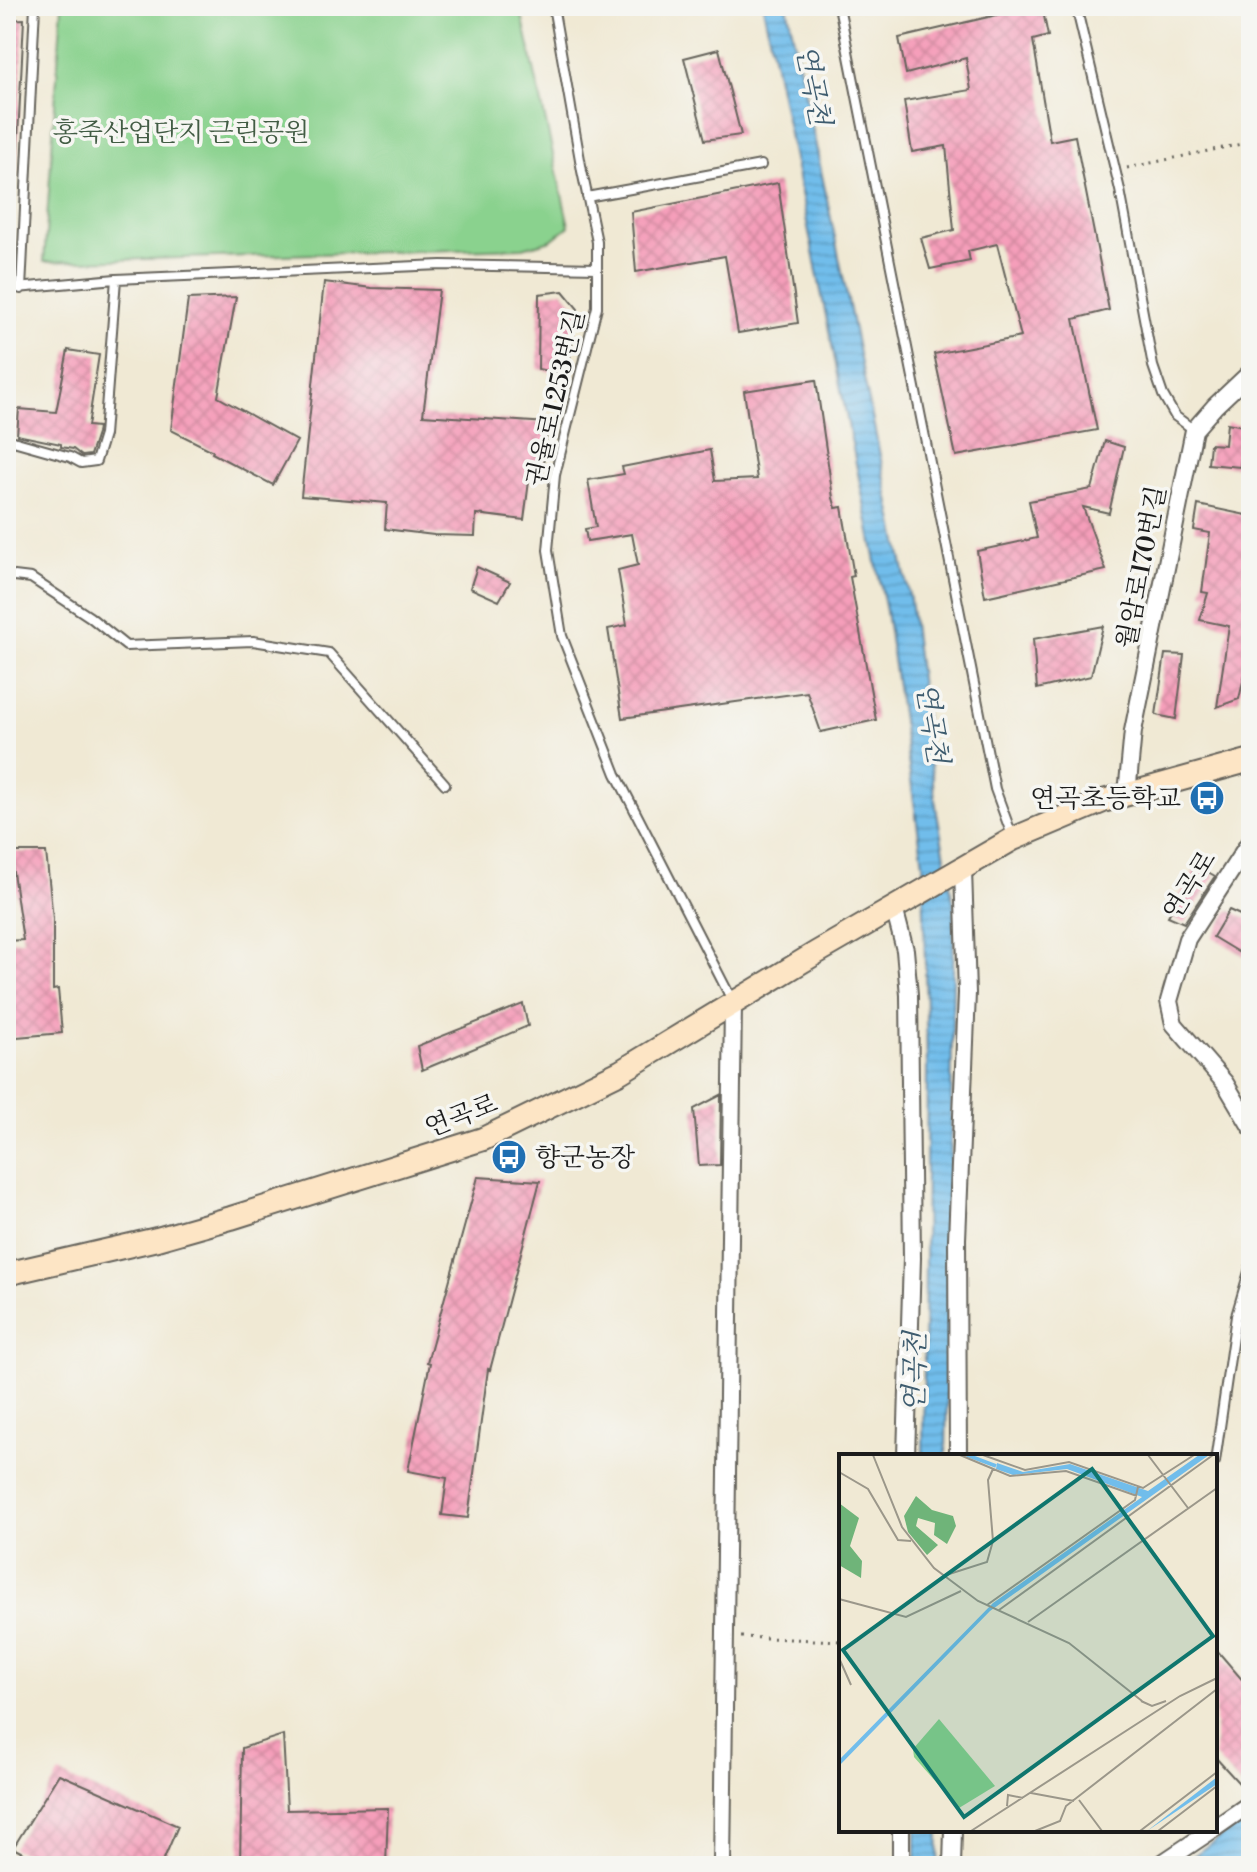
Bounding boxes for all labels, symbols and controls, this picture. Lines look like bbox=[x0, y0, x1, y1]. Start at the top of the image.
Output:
water label: 연곡천 bbox=[788, 42, 838, 130]
park label: 홍죽산업단지 근린공원 bbox=[53, 117, 309, 149]
street label: 권율로1253번길 bbox=[520, 307, 592, 490]
street label: 월암로170번길 bbox=[1111, 483, 1173, 651]
water label: 연곡천 bbox=[908, 680, 955, 768]
bus stop icon: 연곡초등학교 bbox=[1188, 779, 1226, 817]
place label: 연곡초등학교 bbox=[1030, 783, 1181, 815]
street label: 연곡로 bbox=[1156, 845, 1223, 926]
street label: 연곡로 bbox=[420, 1087, 502, 1144]
bus stop icon: 향군농장 bbox=[490, 1138, 528, 1176]
place label: 향군농장 bbox=[535, 1142, 635, 1174]
water label: 연곡천 bbox=[897, 1329, 934, 1413]
inset map bbox=[839, 1454, 1217, 1832]

